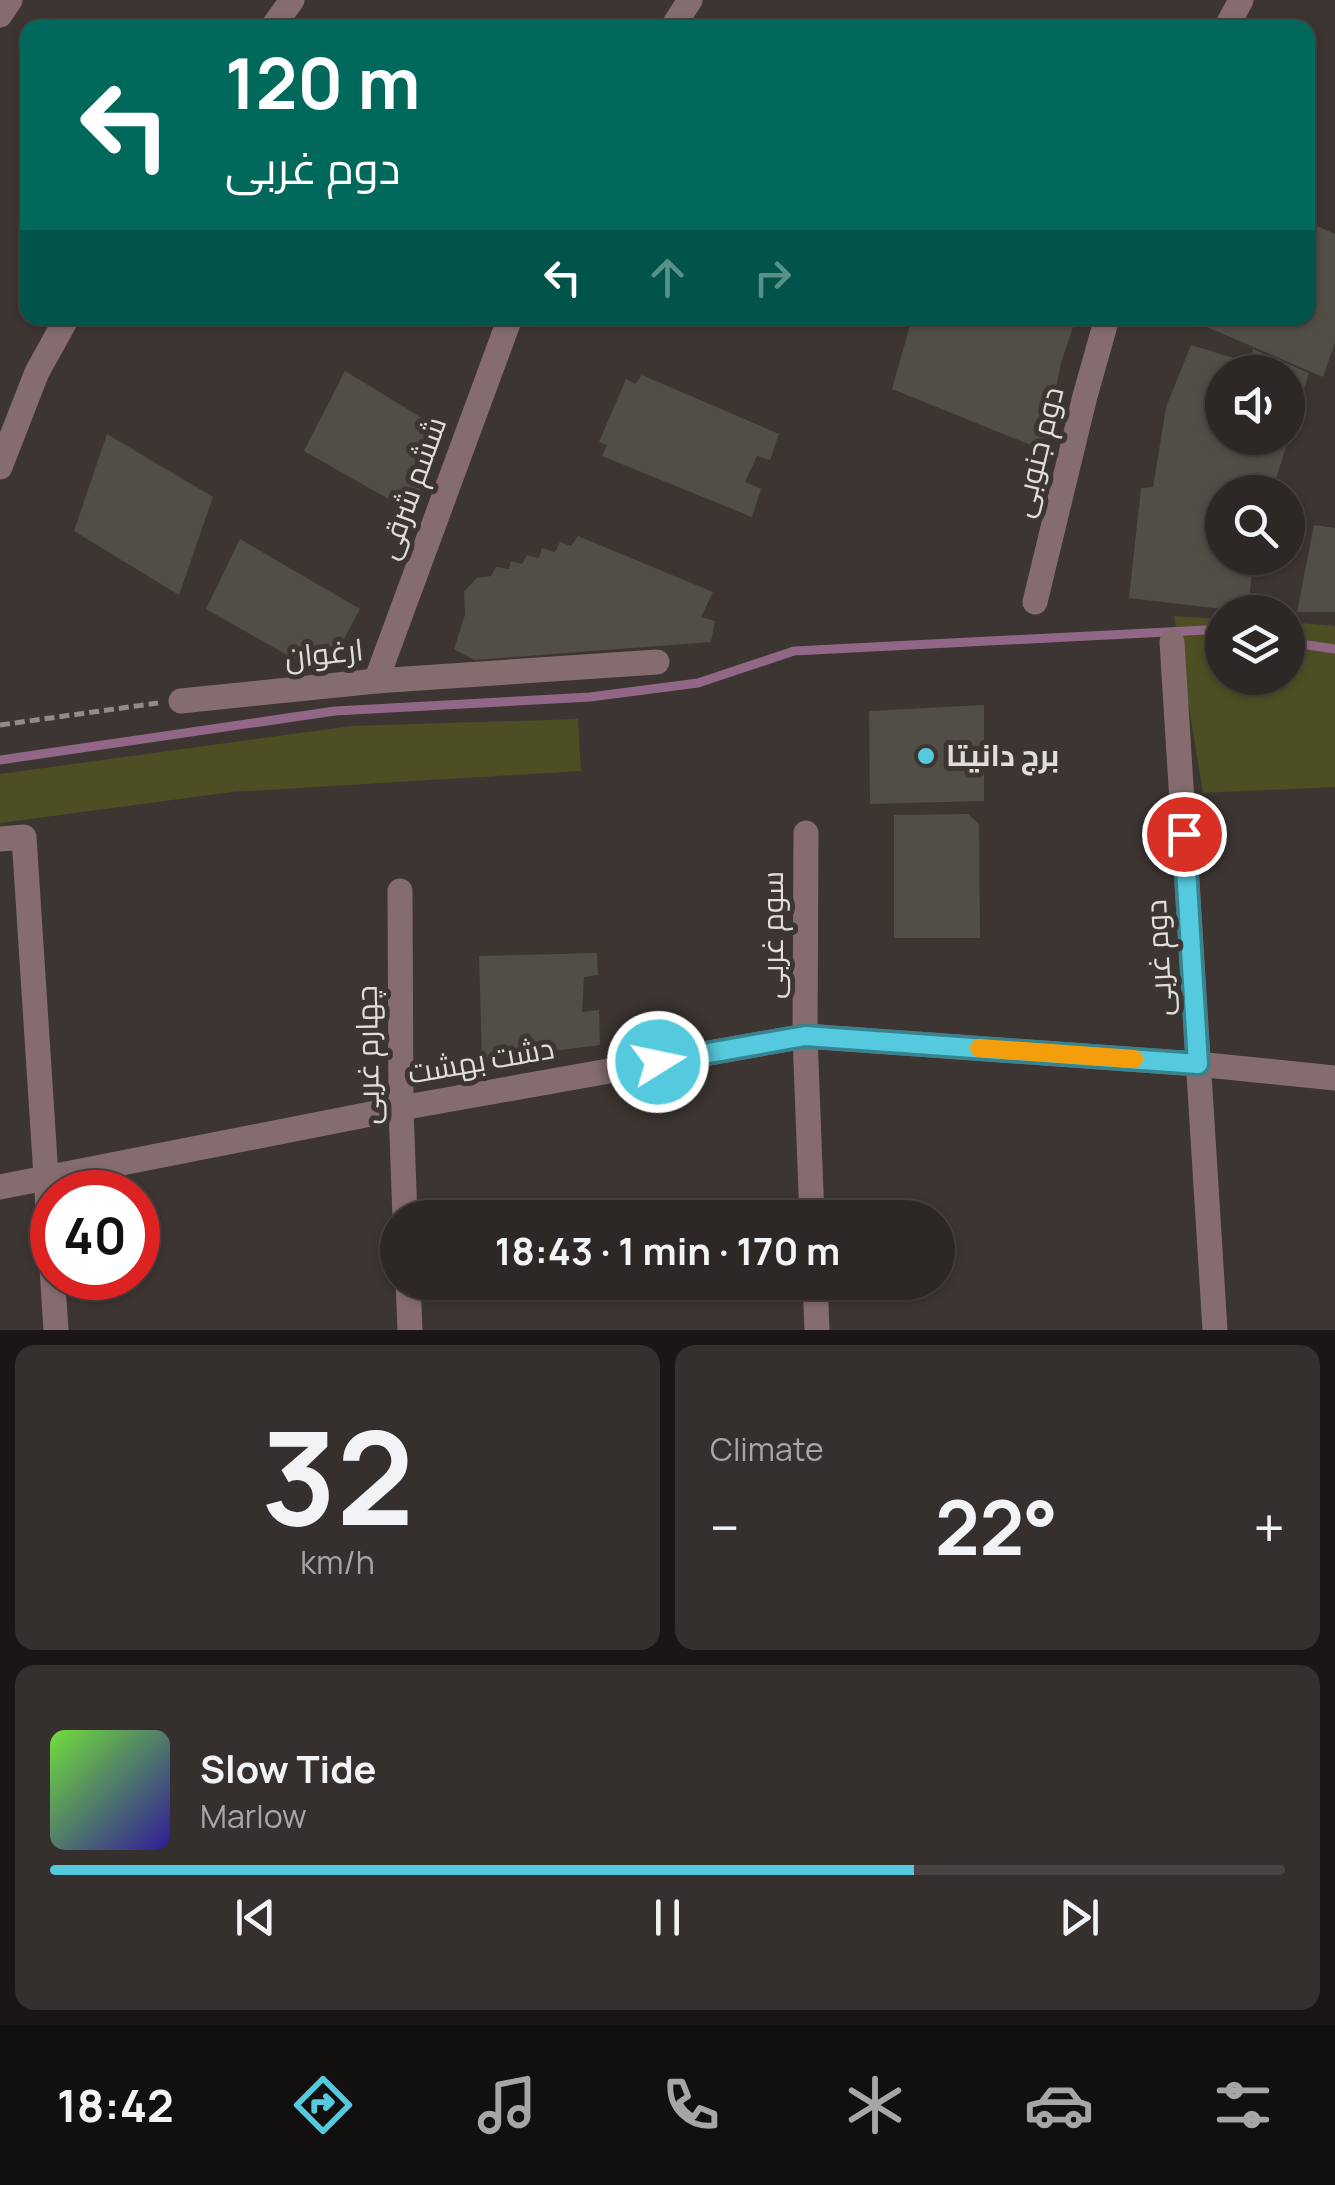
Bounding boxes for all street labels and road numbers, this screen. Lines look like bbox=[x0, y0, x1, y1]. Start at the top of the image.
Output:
street label: دوم جنوبی bbox=[1001, 382, 1073, 521]
street label: ششم شرقی bbox=[366, 411, 456, 565]
street label: ارغوان bbox=[282, 628, 365, 677]
street label: سوم غربی bbox=[751, 871, 793, 999]
street label: دوم غربی bbox=[1134, 899, 1182, 1018]
street label: چهارم غربی bbox=[345, 985, 389, 1125]
street label: دشت بهشت bbox=[404, 1026, 557, 1093]

